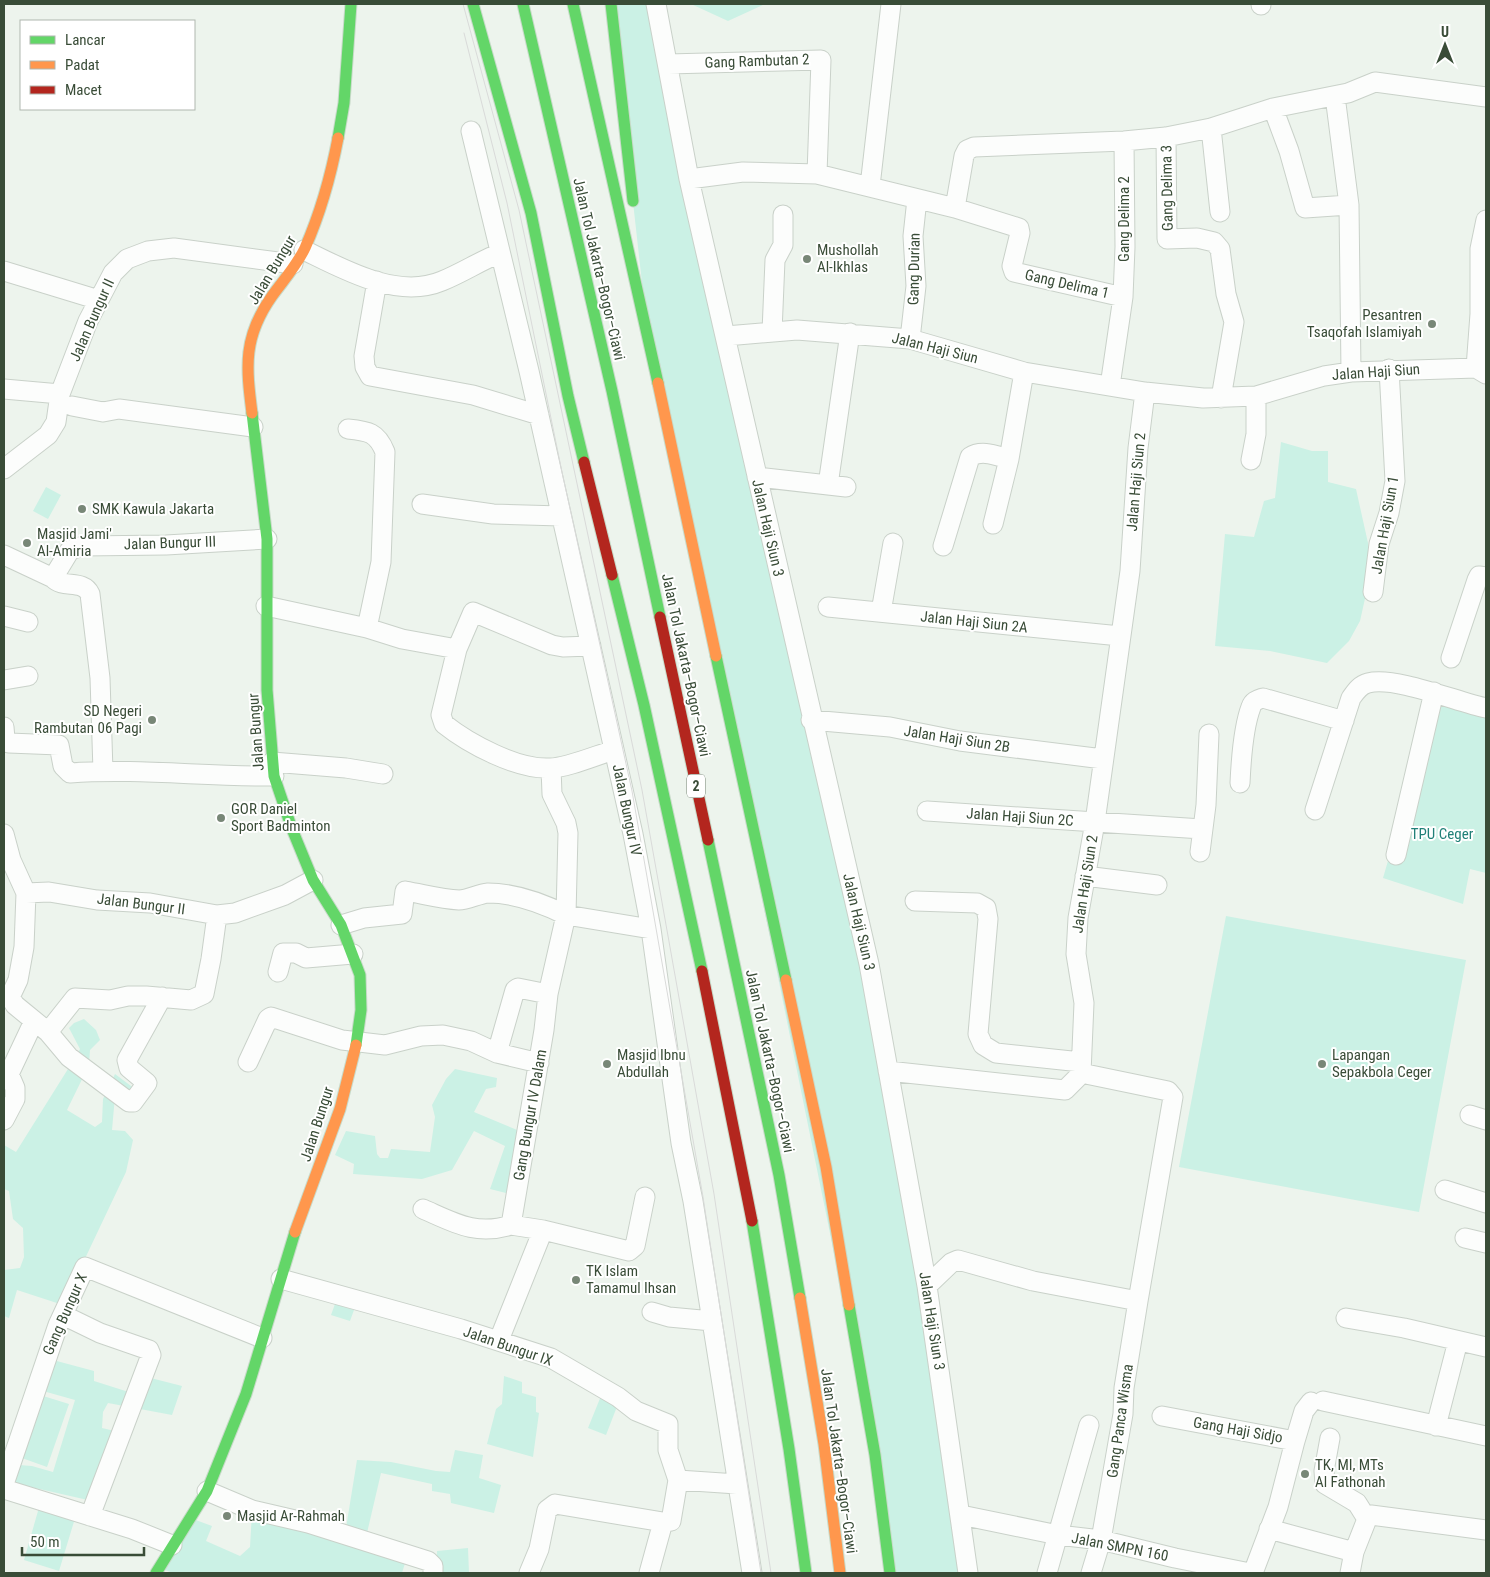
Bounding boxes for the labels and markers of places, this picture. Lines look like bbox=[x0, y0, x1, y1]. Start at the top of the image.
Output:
place label: Mushollah Al-Ikhlas bbox=[817, 241, 879, 276]
marker: Mushollah Al-Ikhlas bbox=[801, 253, 813, 265]
place label: Pesantren Tsaqofah Islamiyah bbox=[1307, 306, 1422, 341]
marker: Pesantren Tsaqofah Islamiyah bbox=[1426, 318, 1438, 330]
place label: SMK Kawula Jakarta bbox=[92, 500, 214, 518]
marker: SMK Kawula Jakarta bbox=[76, 503, 88, 515]
place label: Masjid Jami' Al-Amiria bbox=[37, 525, 112, 560]
marker: Masjid Jami' Al-Amiria bbox=[21, 537, 33, 549]
place label: SD Negeri Rambutan 06 Pagi bbox=[34, 702, 142, 737]
marker: SD Negeri Rambutan 06 Pagi bbox=[146, 714, 158, 726]
place label: GOR Daniel Sport Badminton bbox=[231, 800, 330, 835]
marker: GOR Daniel Sport Badminton bbox=[215, 812, 227, 824]
place label: Masjid Ibnu Abdullah bbox=[617, 1046, 686, 1081]
place label: Lapangan Sepakbola Ceger bbox=[1332, 1046, 1432, 1081]
marker: Masjid Ibnu Abdullah bbox=[601, 1058, 613, 1070]
marker: Lapangan Sepakbola Ceger bbox=[1316, 1058, 1328, 1070]
place label: TK Islam Tamamul Ihsan bbox=[586, 1262, 676, 1297]
marker: TK Islam Tamamul Ihsan bbox=[570, 1274, 582, 1286]
place label: TK, MI, MTs Al Fathonah bbox=[1315, 1456, 1386, 1491]
marker: TK, MI, MTs Al Fathonah bbox=[1299, 1468, 1311, 1480]
place label: Masjid Ar-Rahmah bbox=[237, 1507, 345, 1525]
marker: Masjid Ar-Rahmah bbox=[221, 1510, 233, 1522]

